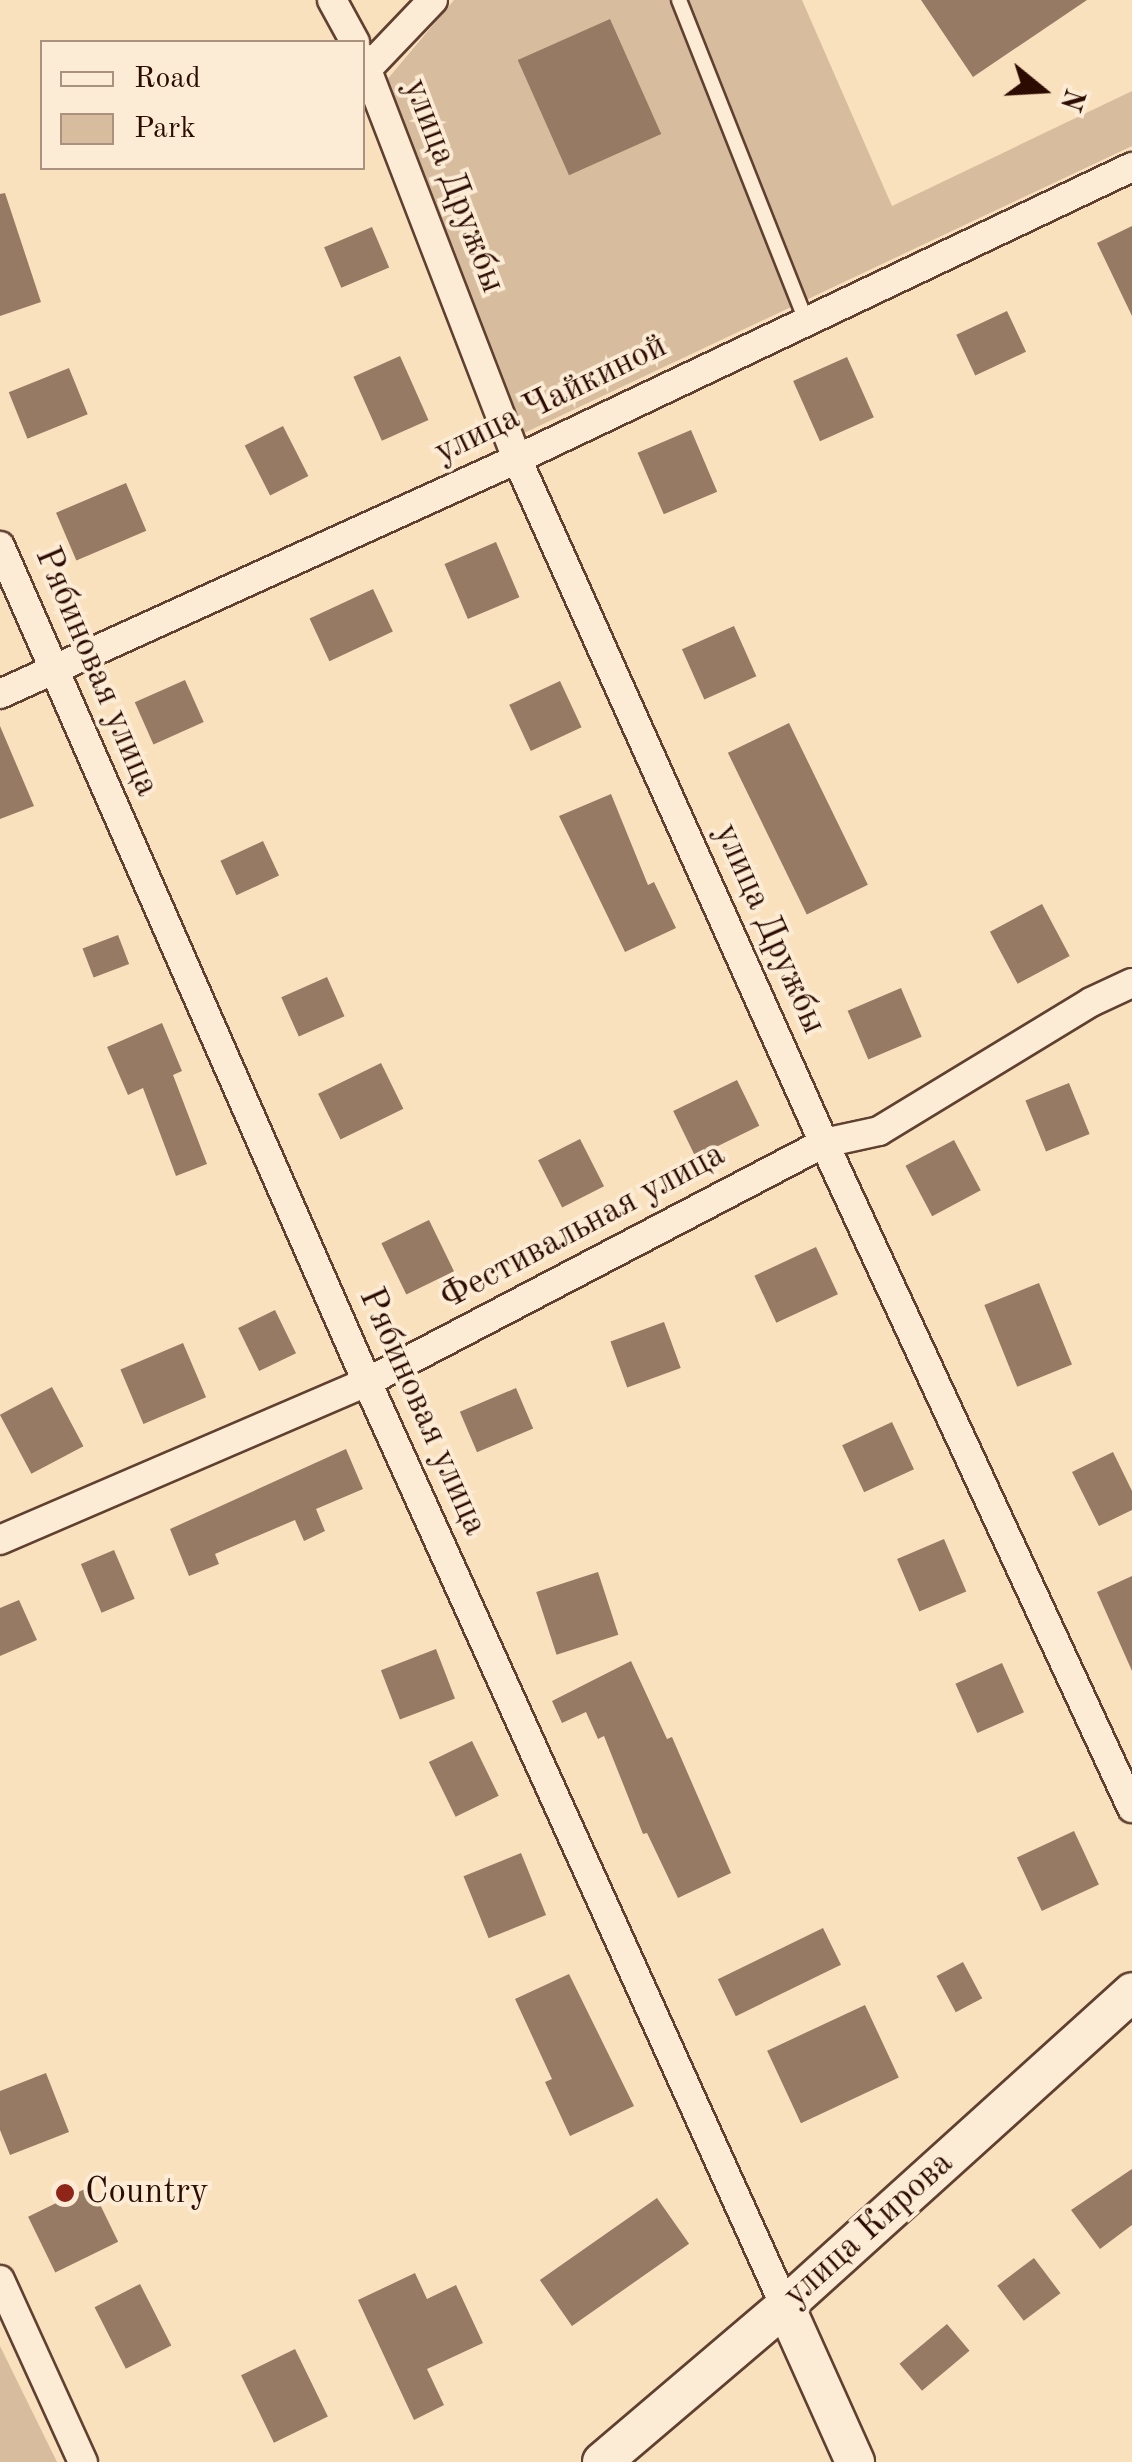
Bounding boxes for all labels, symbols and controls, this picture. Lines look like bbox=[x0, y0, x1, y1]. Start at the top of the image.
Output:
legend bbox=[40, 40, 365, 170]
north arrow bbox=[992, 40, 1092, 140]
text: Road bbox=[134, 64, 201, 94]
street label: улица Дружбы bbox=[393, 73, 513, 299]
text: N bbox=[1054, 85, 1087, 114]
text: Park bbox=[134, 114, 196, 144]
street label: улица Чайкиной bbox=[428, 326, 674, 474]
street label: Рябиновая улица bbox=[25, 541, 167, 803]
street label: улица Дружбы bbox=[704, 817, 834, 1041]
street label: Фестивальная улица bbox=[433, 1134, 733, 1320]
street label: Рябиновая улица bbox=[349, 1282, 495, 1542]
street label: улица Кирова bbox=[776, 2143, 962, 2317]
place label: Country bbox=[85, 2172, 209, 2214]
marker: Country bbox=[54, 2182, 76, 2204]

